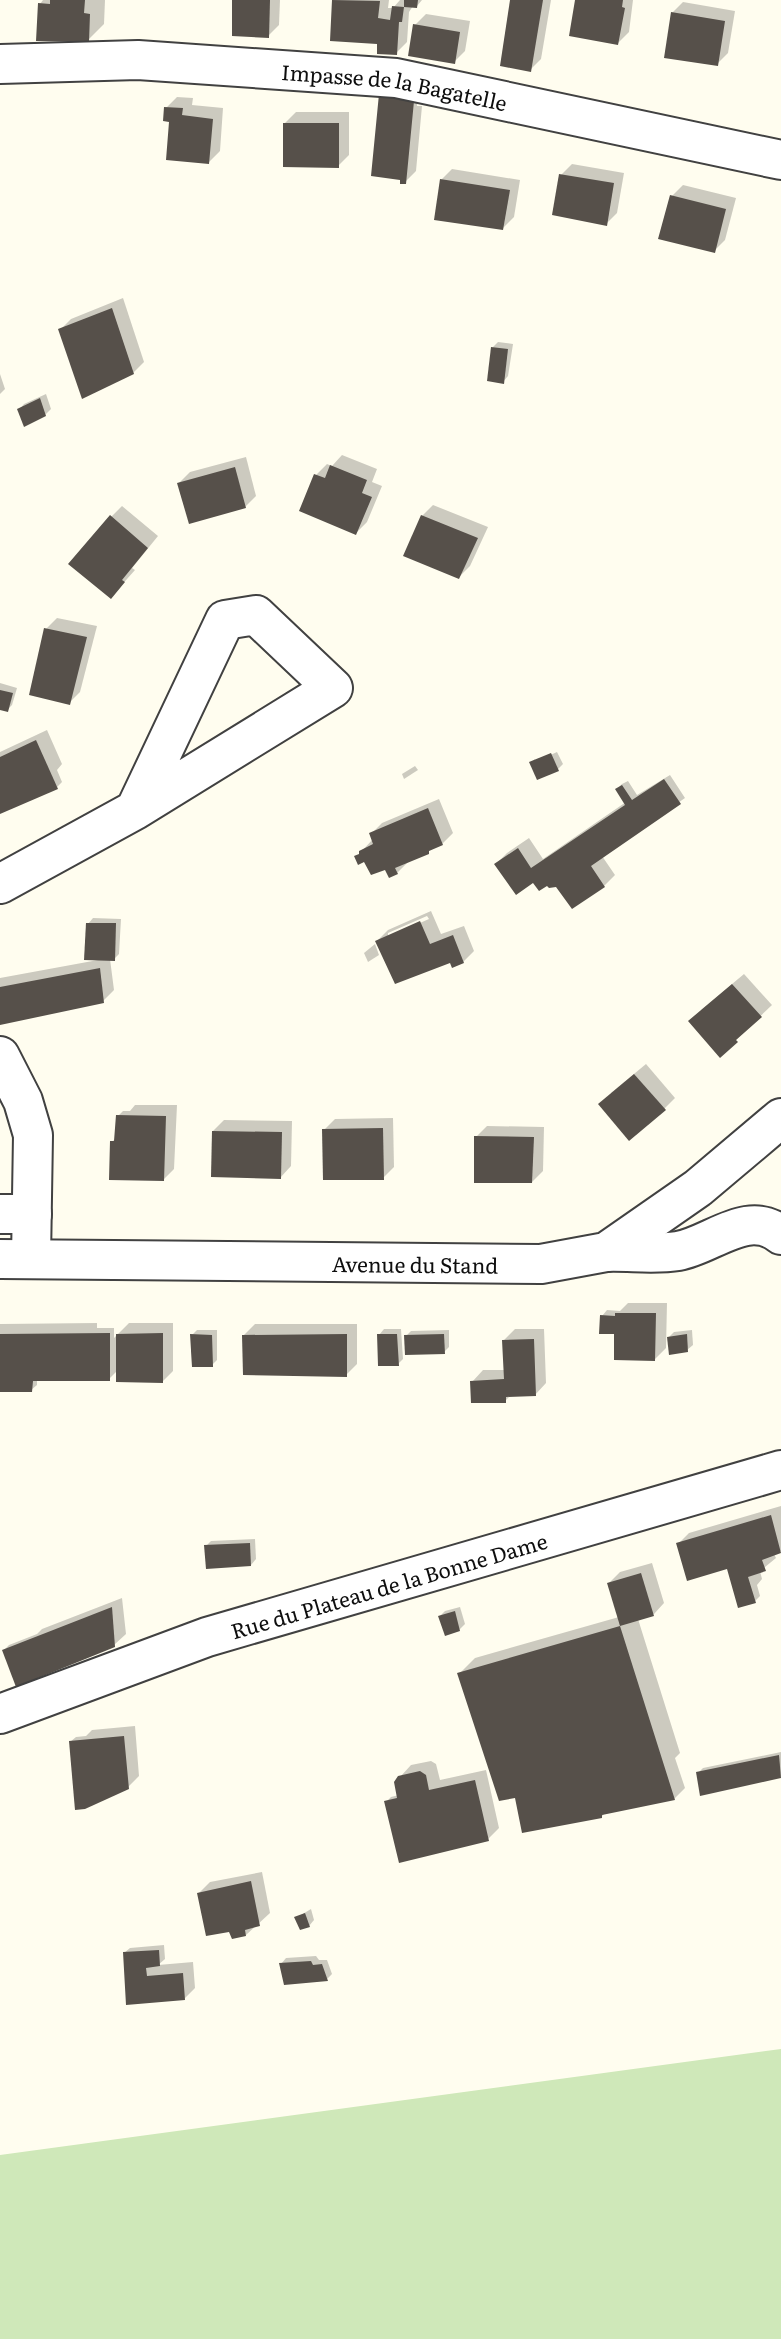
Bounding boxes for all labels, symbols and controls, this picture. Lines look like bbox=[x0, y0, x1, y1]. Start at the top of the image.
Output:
street label: Impasse de la Bagatelle bbox=[280, 55, 510, 117]
street label: Avenue du Stand bbox=[332, 1247, 498, 1279]
street label: Rue du Plateau de la Bonne Dame bbox=[227, 1523, 551, 1645]

